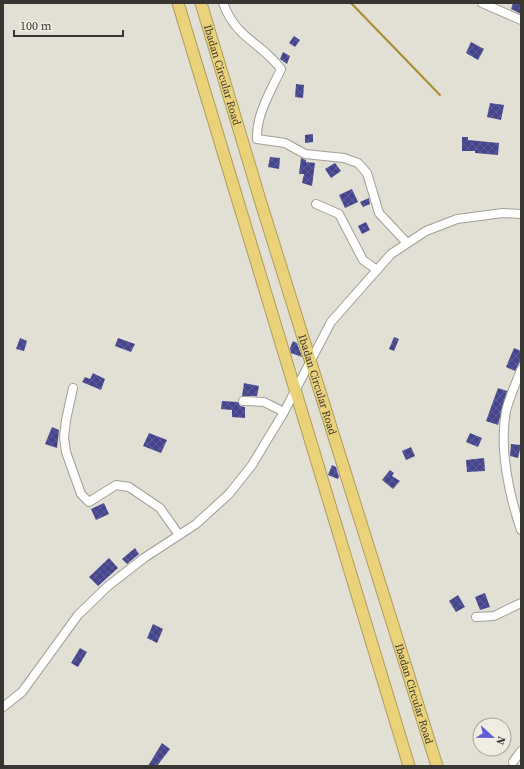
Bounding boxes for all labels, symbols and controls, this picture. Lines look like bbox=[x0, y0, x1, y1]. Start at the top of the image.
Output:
scale bar bbox=[14, 12, 123, 38]
text: 100 m bbox=[20, 18, 52, 34]
street label: Ibadan Circular Road bbox=[200, 23, 244, 128]
street label: Ibadan Circular Road bbox=[295, 333, 340, 438]
street label: Ibadan Circular Road bbox=[391, 642, 437, 747]
north arrow bbox=[472, 717, 512, 757]
text: N bbox=[492, 734, 509, 747]

